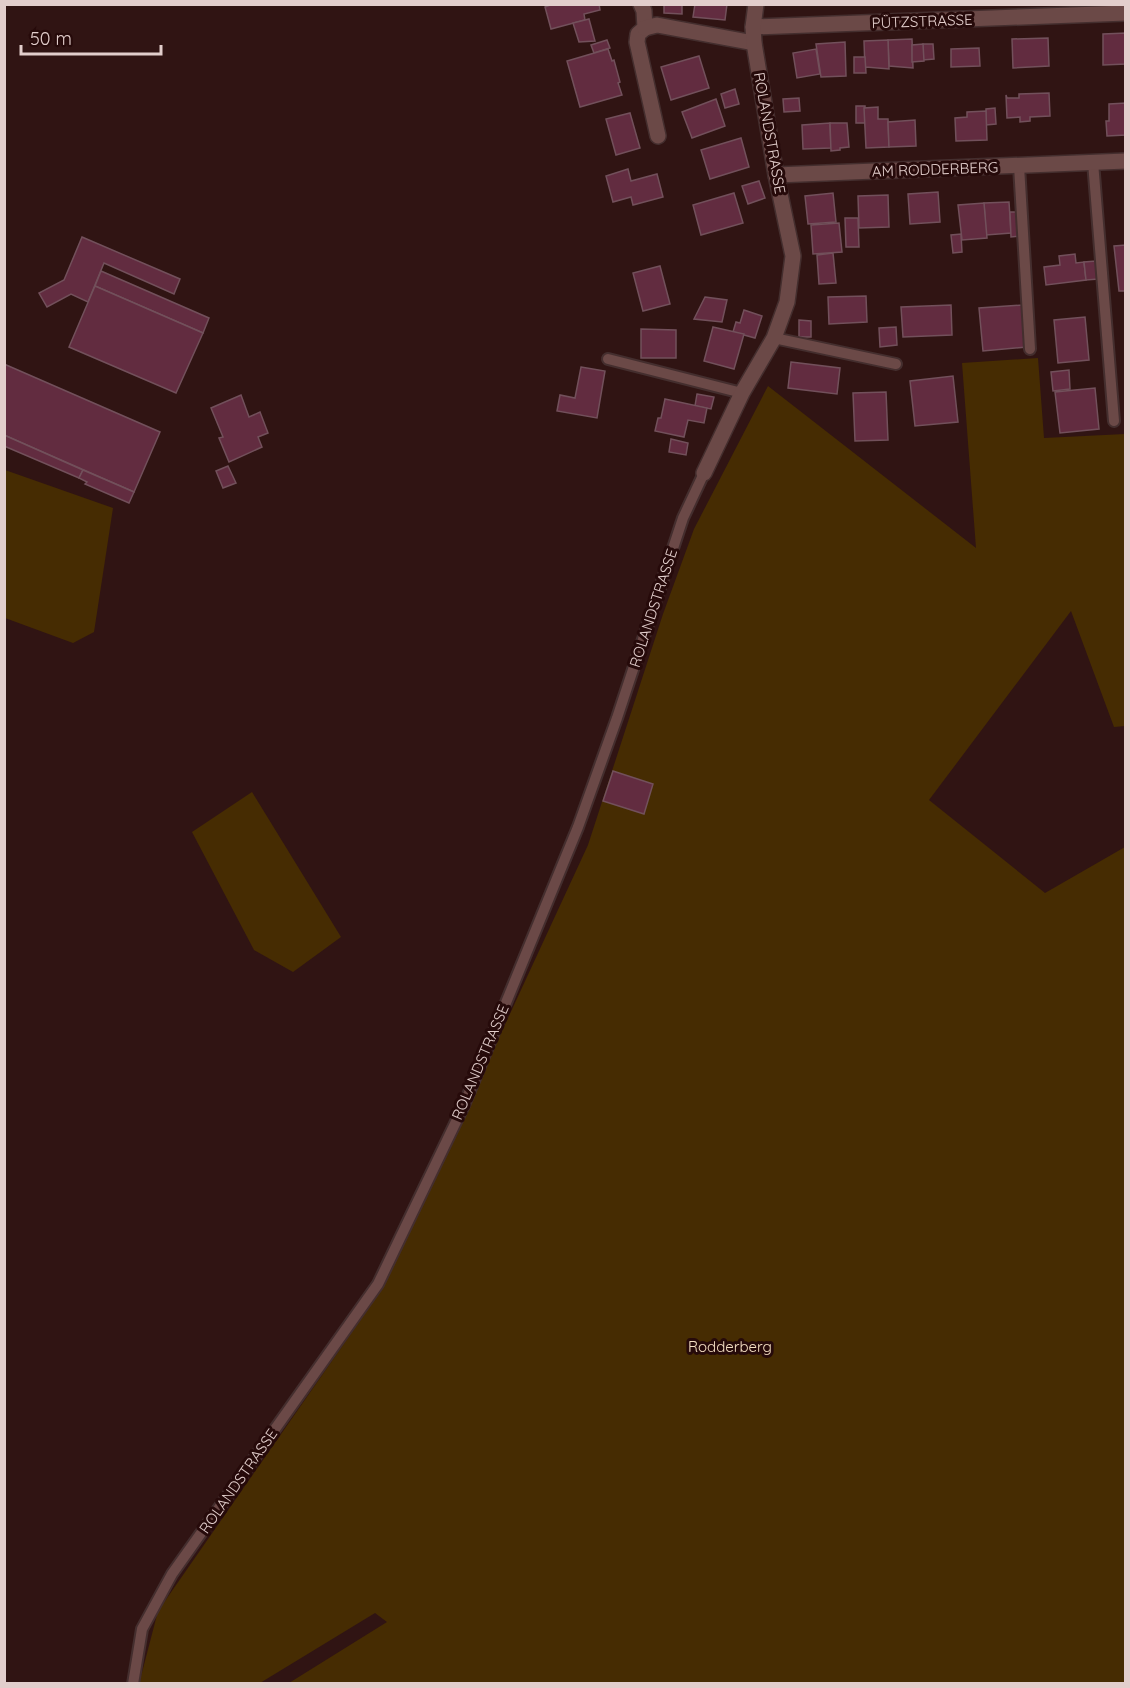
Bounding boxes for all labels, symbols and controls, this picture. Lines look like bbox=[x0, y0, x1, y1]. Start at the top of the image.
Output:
street label: PÜTZSTRASSE bbox=[871, 10, 973, 32]
scale bar bbox=[21, 18, 160, 56]
text: 50 m bbox=[30, 27, 72, 50]
street label: ROLANDSTRASSE bbox=[750, 71, 790, 195]
street label: AM RODDERBERG bbox=[872, 157, 998, 181]
street label: ROLANDSTRASSE bbox=[625, 546, 681, 670]
street label: ROLANDSTRASSE bbox=[447, 1001, 513, 1123]
park label: Rodderberg bbox=[688, 1337, 772, 1356]
street label: ROLANDSTRASSE bbox=[195, 1425, 281, 1537]

